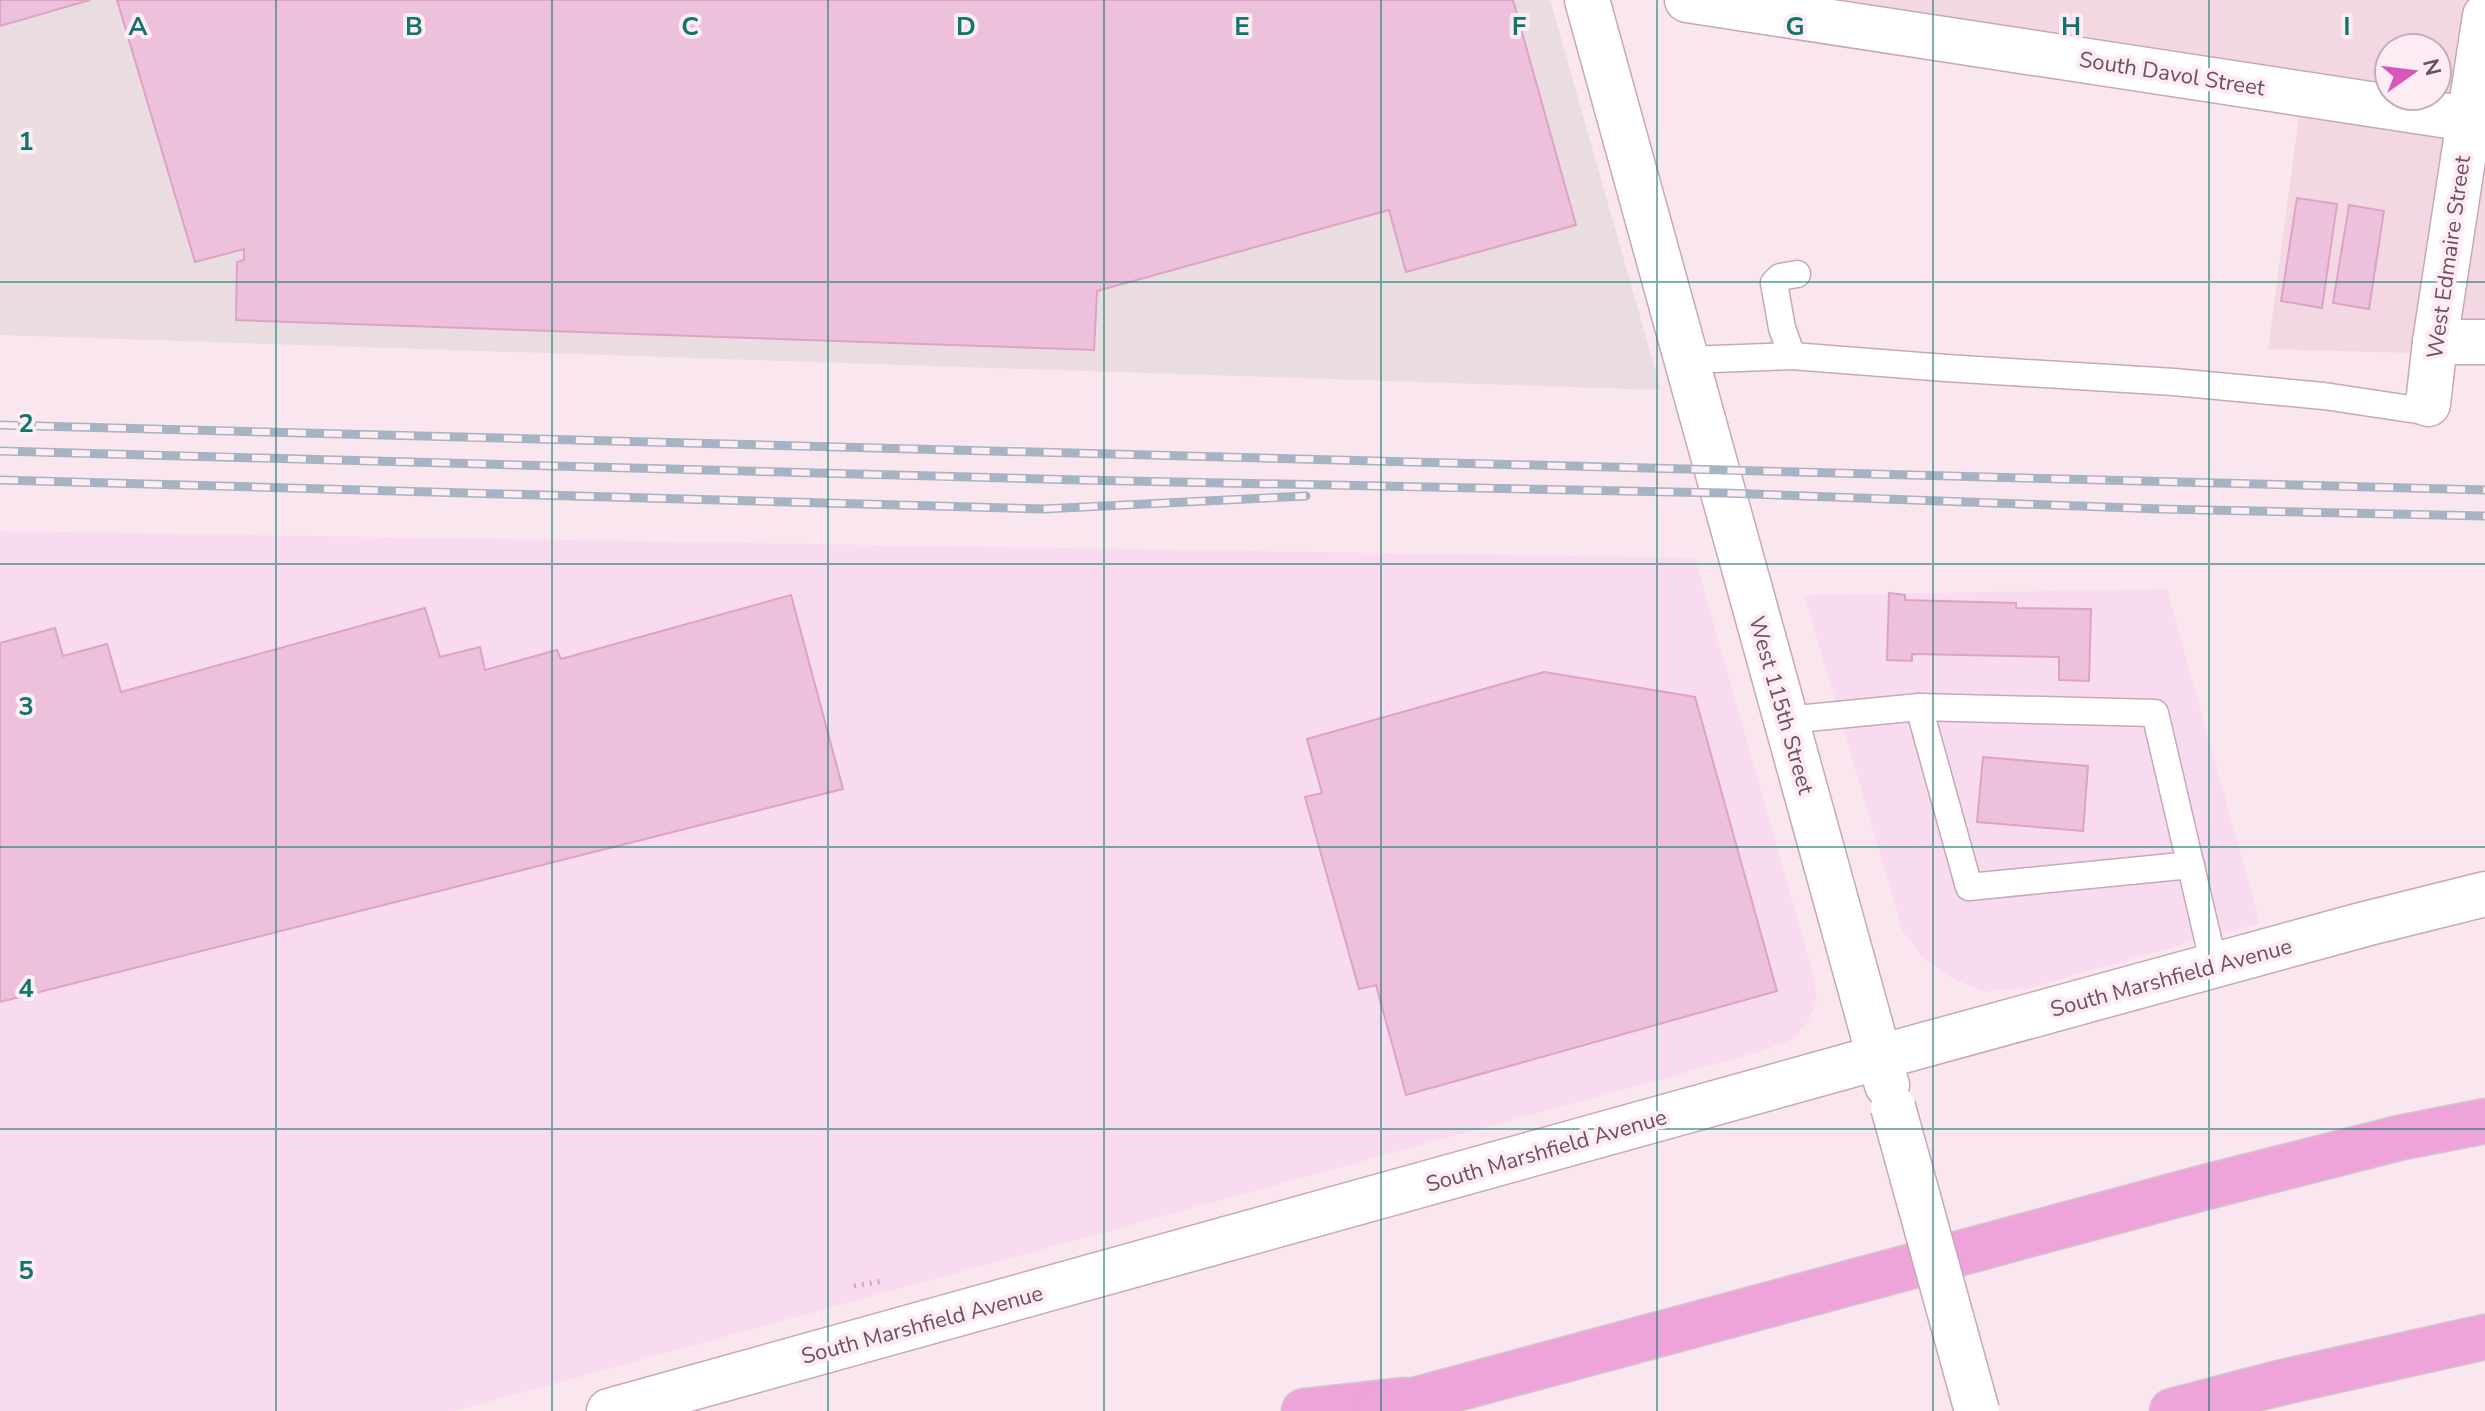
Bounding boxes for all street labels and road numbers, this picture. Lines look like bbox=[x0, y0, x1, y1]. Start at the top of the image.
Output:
street label: South Davol Street bbox=[2077, 45, 2267, 104]
street label: West Edmaire Street bbox=[2420, 153, 2478, 361]
street label: West 115th Street bbox=[1741, 613, 1821, 798]
street label: South Marshfield Avenue bbox=[2047, 931, 2295, 1025]
street label: South Marshfield Avenue bbox=[1422, 1102, 1670, 1200]
street label: South Marshfield Avenue bbox=[798, 1278, 1046, 1372]

